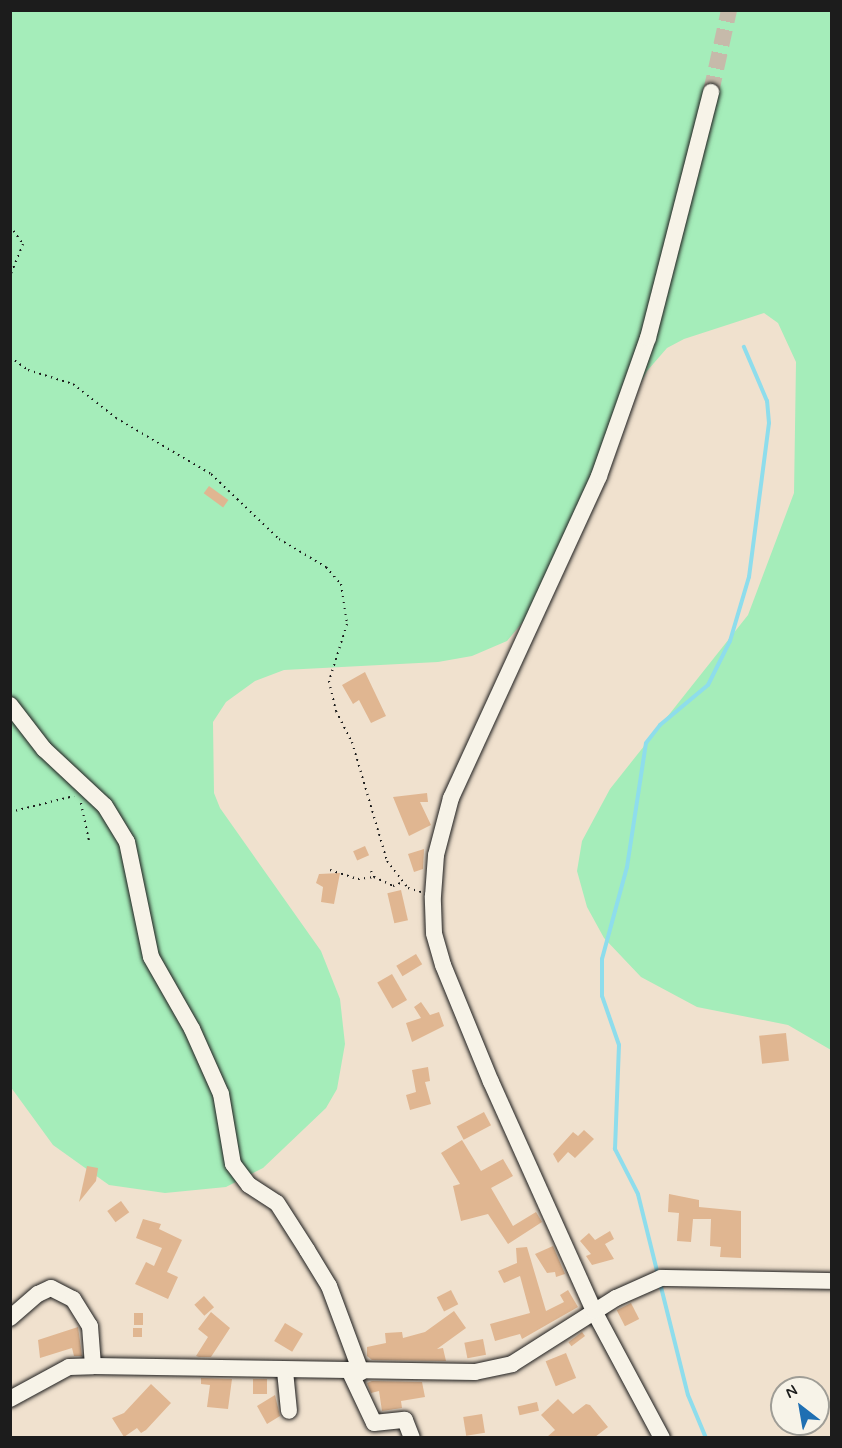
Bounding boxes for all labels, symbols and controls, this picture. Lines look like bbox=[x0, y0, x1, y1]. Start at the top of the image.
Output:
north arrow bbox=[770, 1376, 830, 1436]
text: N bbox=[782, 1380, 801, 1404]

